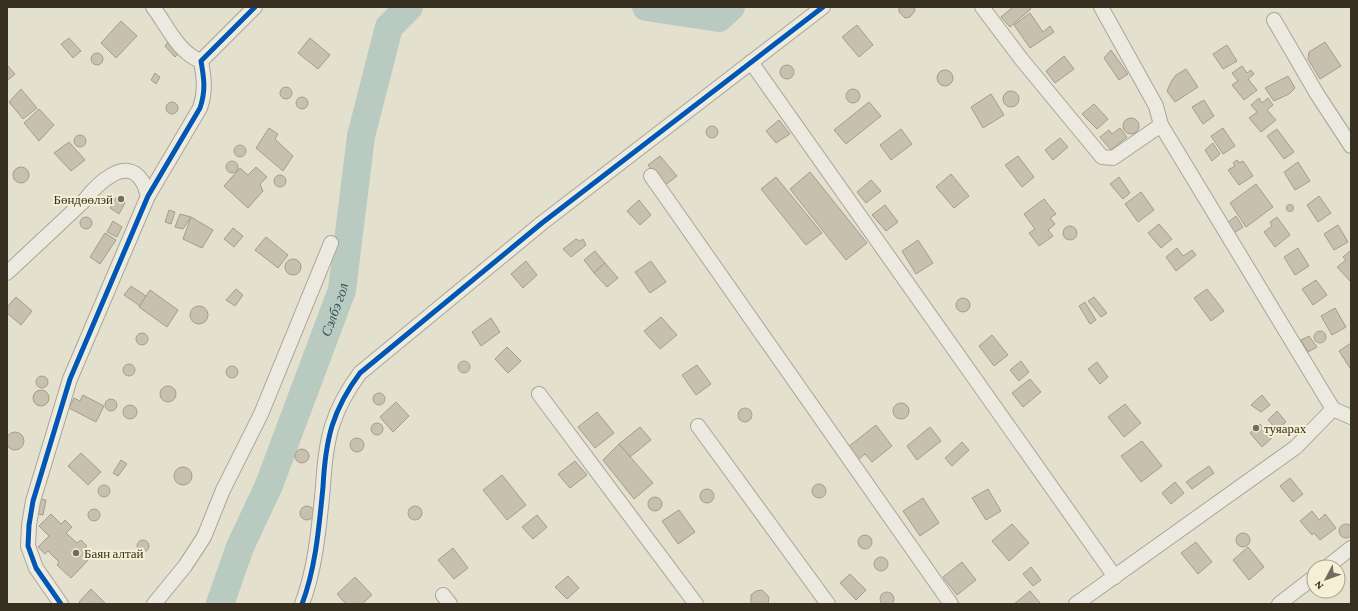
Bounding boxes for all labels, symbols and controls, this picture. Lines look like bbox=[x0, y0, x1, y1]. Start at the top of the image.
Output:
place label: Бөндөөлэй bbox=[53, 192, 113, 207]
marker: Бөндөөлэй bbox=[116, 194, 126, 204]
water label: Сэлбэ гол bbox=[317, 282, 351, 339]
place label: туяарах bbox=[1264, 421, 1307, 436]
marker: туяарах bbox=[1251, 423, 1261, 433]
place label: Баян алтай bbox=[84, 546, 144, 561]
marker: Баян алтай bbox=[71, 548, 81, 558]
north arrow bbox=[1306, 559, 1346, 599]
text: N bbox=[1311, 578, 1325, 592]

